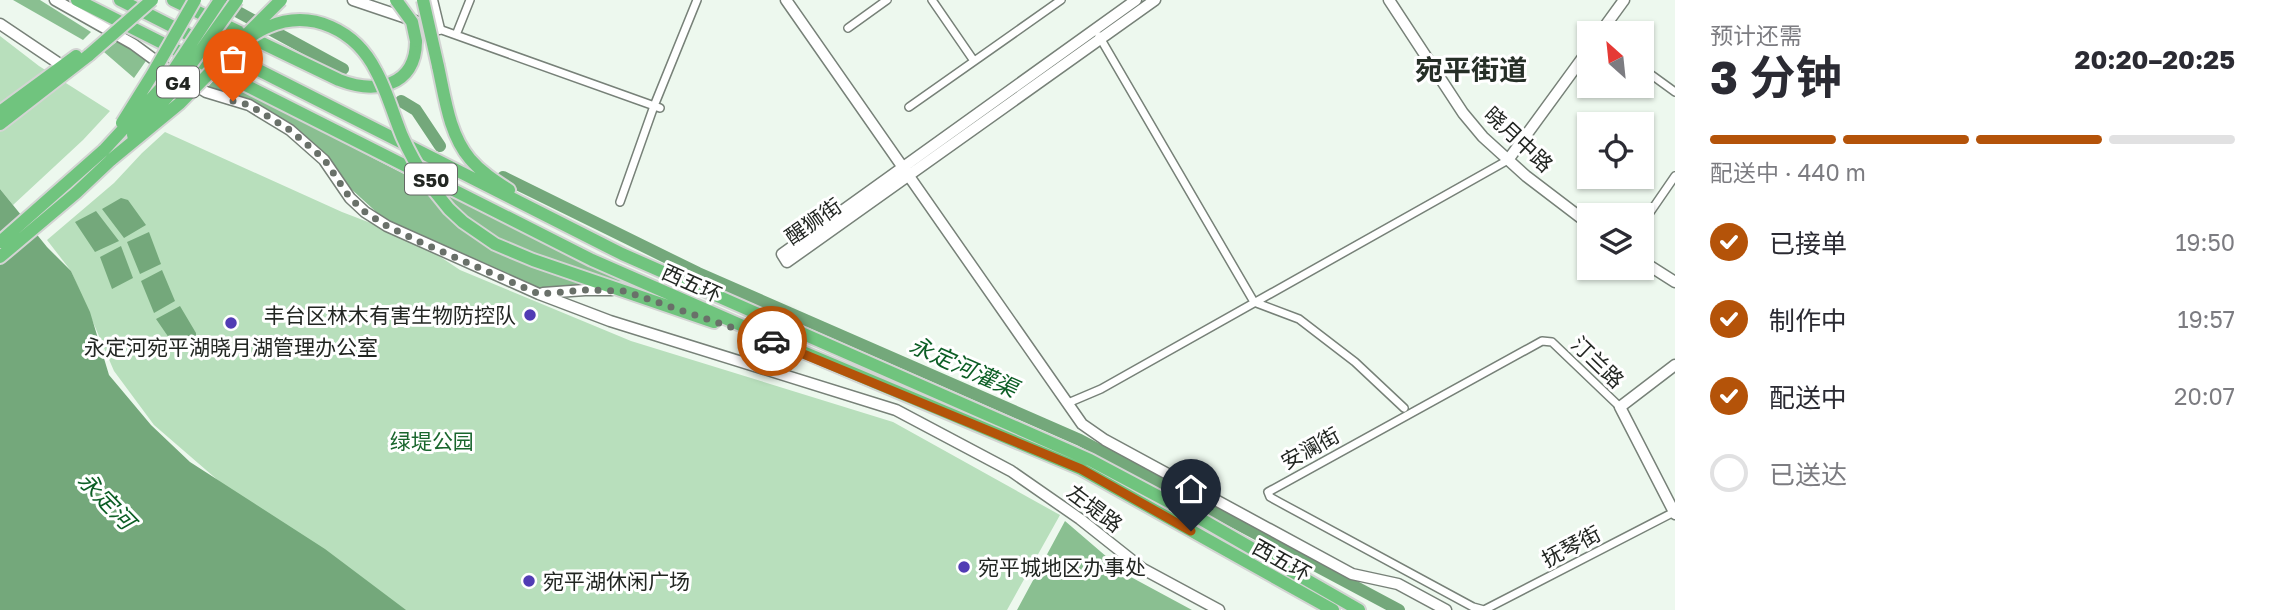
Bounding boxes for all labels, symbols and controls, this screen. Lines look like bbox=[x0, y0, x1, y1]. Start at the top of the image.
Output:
north arrow bbox=[1577, 21, 1654, 98]
map controls bbox=[1577, 21, 1654, 280]
text: 预计还需 bbox=[1710, 21, 1802, 49]
pin bbox=[203, 29, 263, 101]
icon: bag bbox=[214, 40, 252, 78]
text: 20:20–20:25 bbox=[2075, 44, 2235, 75]
text: 3 分钟 bbox=[1710, 49, 1842, 104]
district label: 宛平街道 bbox=[1415, 53, 1527, 86]
road number: G4 bbox=[157, 66, 199, 97]
street label: 晓月中路 bbox=[1479, 101, 1559, 177]
button: locate bbox=[1577, 112, 1654, 189]
text: 配送中 · 440 m bbox=[1710, 158, 1866, 186]
road number: S50 bbox=[405, 164, 457, 195]
street label: 醒狮街 bbox=[780, 192, 846, 250]
button: layers bbox=[1577, 203, 1654, 280]
icon: check bbox=[1710, 223, 1748, 261]
text: 已接单 bbox=[1769, 228, 1847, 259]
text: 19:50 bbox=[2175, 228, 2235, 256]
street label: 西五环 bbox=[658, 258, 726, 308]
icon: check bbox=[1710, 300, 1748, 338]
place label: 丰台区林木有害生物防控队 bbox=[264, 302, 516, 328]
text: 制作中 bbox=[1769, 305, 1847, 336]
text: 19:57 bbox=[2178, 305, 2235, 333]
courier bbox=[737, 306, 807, 376]
marker: 丰台区林木有害生物防控队 bbox=[522, 307, 538, 323]
marker: 永定河宛平湖晓月湖管理办公室 bbox=[223, 315, 239, 331]
icon: car bbox=[753, 322, 791, 360]
water label: 永定河灌渠 bbox=[906, 330, 1025, 403]
street label: 汀兰路 bbox=[1566, 331, 1630, 393]
place label: 永定河宛平湖晓月湖管理办公室 bbox=[84, 334, 378, 360]
icon: check bbox=[1710, 377, 1748, 415]
text: 配送中 bbox=[1769, 382, 1847, 413]
text: 20:07 bbox=[2174, 382, 2235, 410]
street label: 安澜街 bbox=[1276, 421, 1344, 475]
park label: 绿堤公园 bbox=[390, 428, 474, 454]
pin bbox=[1161, 459, 1221, 531]
text: 已送达 bbox=[1769, 459, 1847, 490]
water label: 永定河 bbox=[73, 465, 144, 537]
icon: home bbox=[1172, 470, 1210, 508]
street label: 左堤路 bbox=[1062, 479, 1128, 537]
street label: 抚琴街 bbox=[1537, 520, 1605, 572]
street label: 西五环 bbox=[1248, 533, 1316, 587]
place label: 宛平城地区办事处 bbox=[978, 554, 1146, 580]
marker: 宛平城地区办事处 bbox=[956, 559, 972, 575]
place label: 宛平湖休闲广场 bbox=[543, 568, 690, 594]
marker: 宛平湖休闲广场 bbox=[521, 573, 537, 589]

